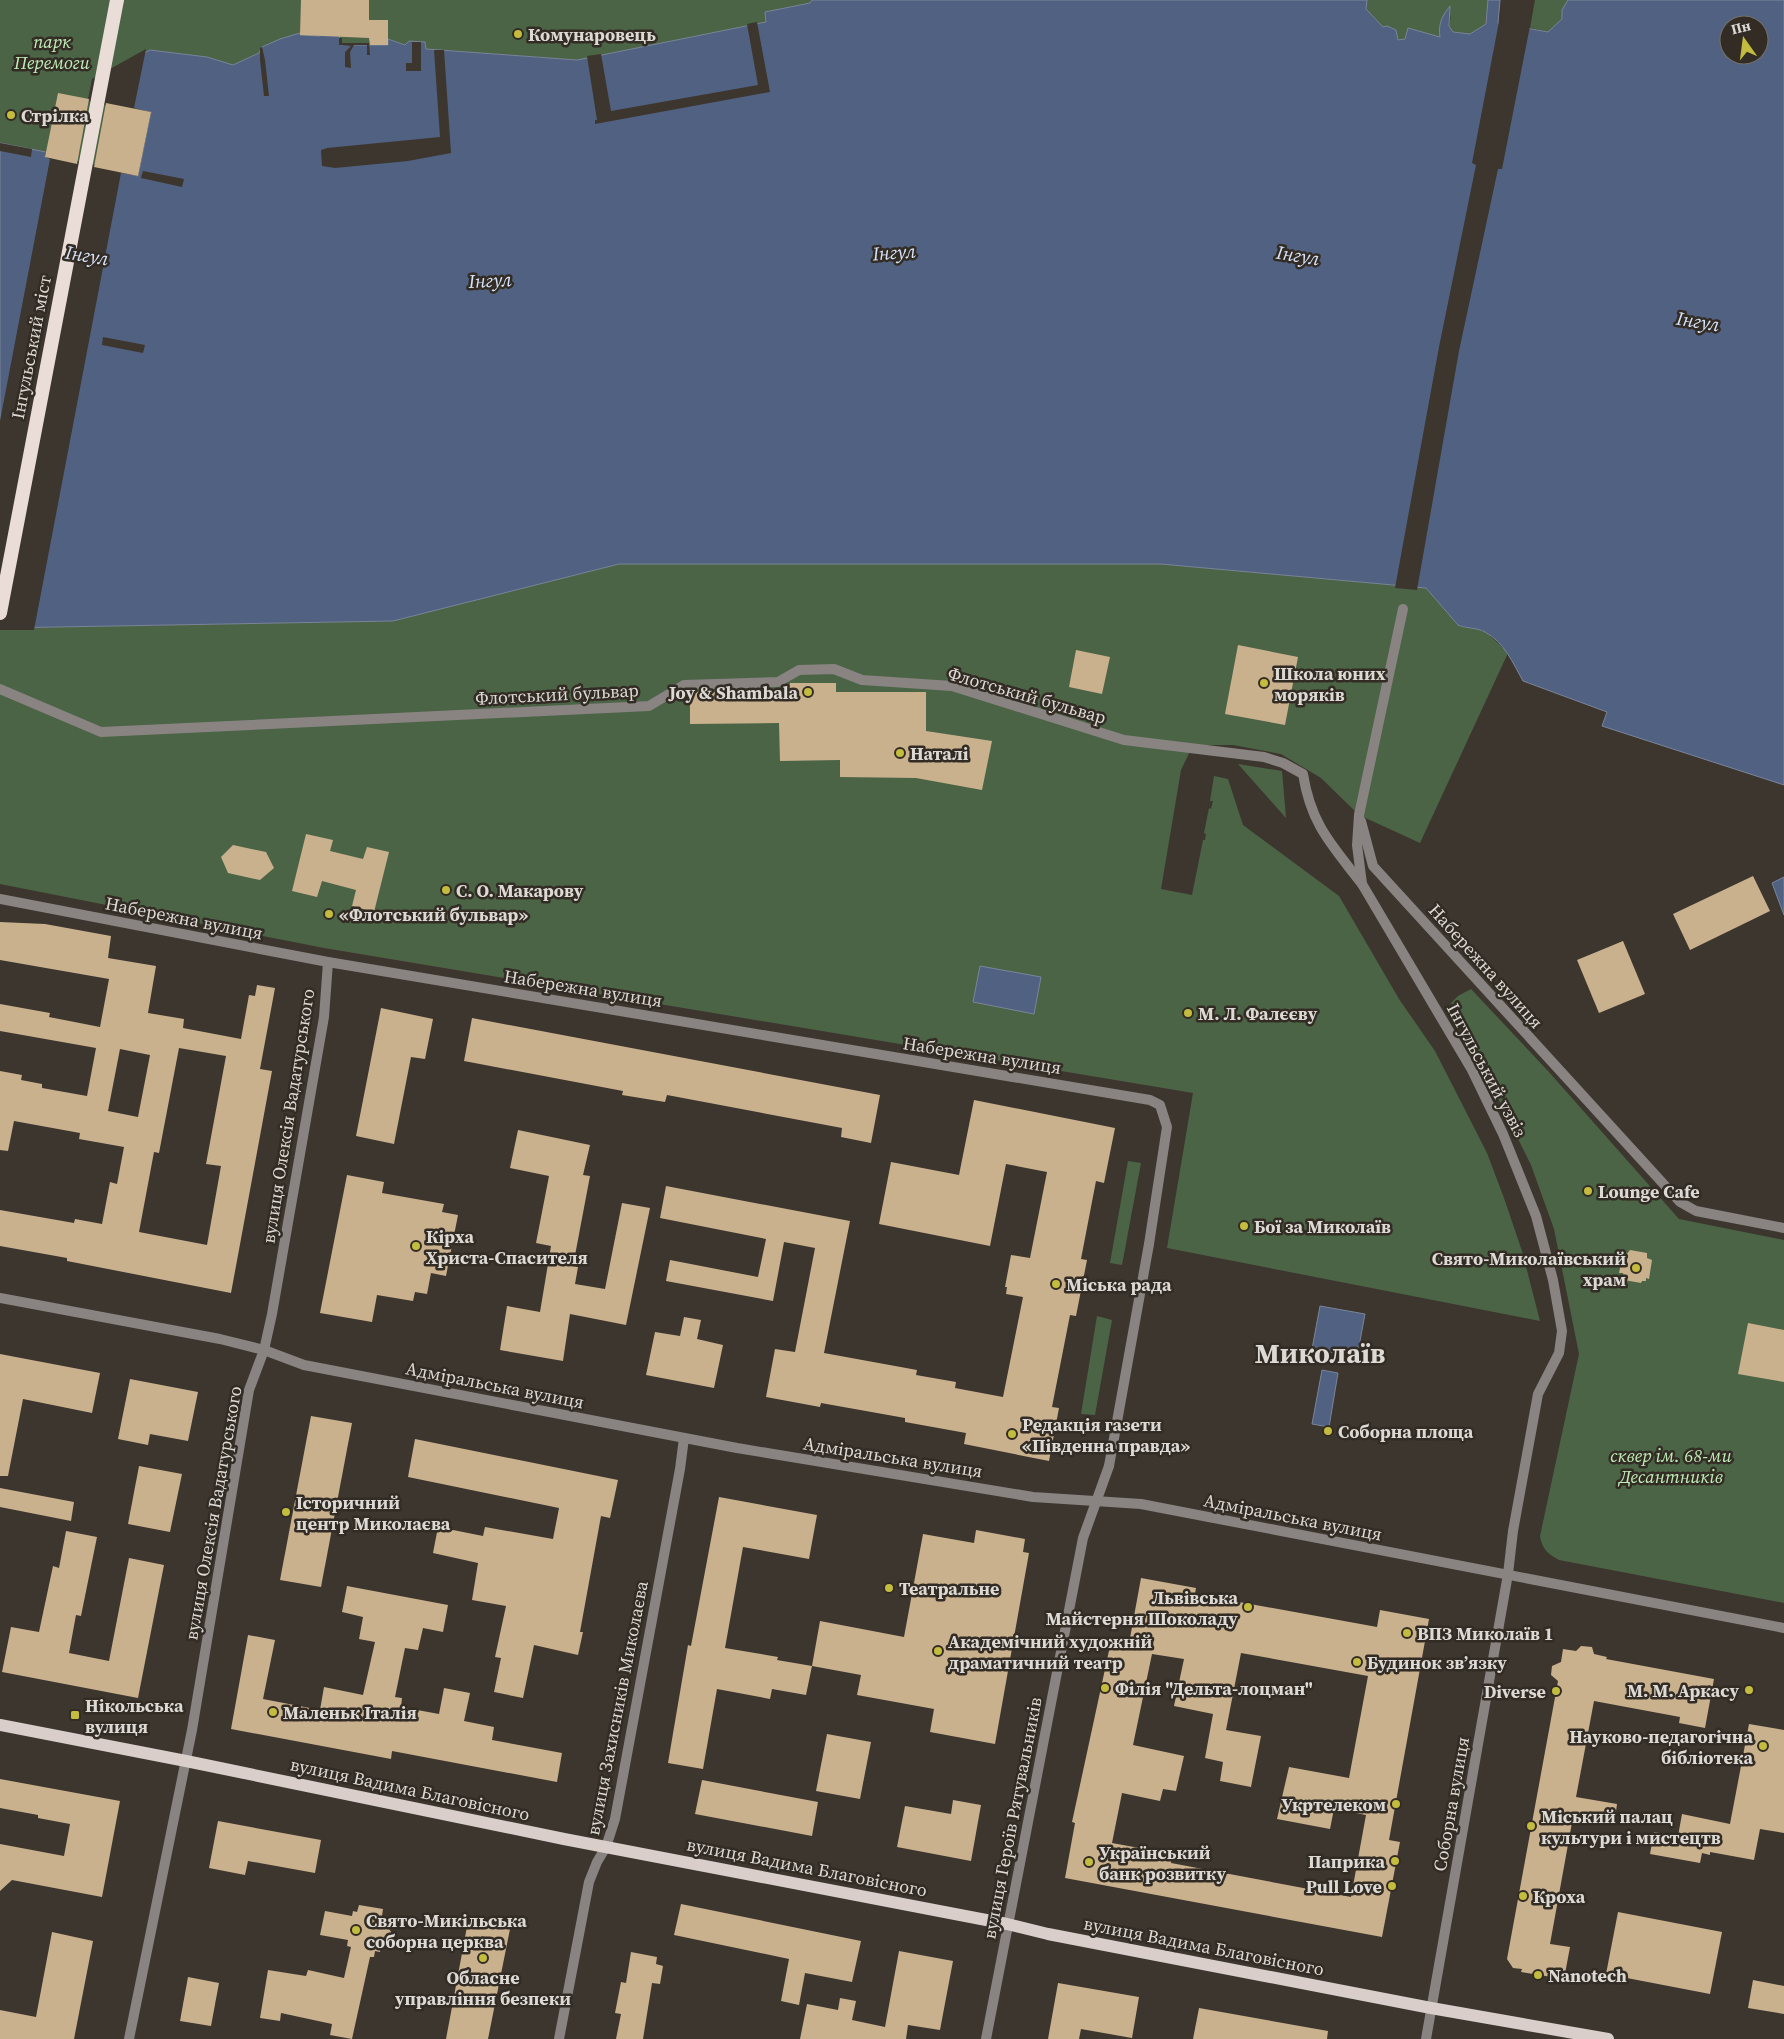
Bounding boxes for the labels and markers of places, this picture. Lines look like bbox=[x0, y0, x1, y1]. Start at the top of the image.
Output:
place label: Комунаровець bbox=[528, 22, 656, 47]
marker: Комунаровець bbox=[512, 28, 524, 40]
place label: Стрілка bbox=[21, 103, 89, 128]
marker: Стрілка bbox=[5, 109, 17, 121]
place label: Школа юних моряків bbox=[1274, 661, 1386, 707]
marker: Школа юних моряків bbox=[1258, 677, 1270, 689]
place label: Joy & Shambala bbox=[668, 680, 798, 705]
marker: Joy & Shambala bbox=[802, 686, 814, 698]
place label: Наталі bbox=[910, 741, 969, 766]
marker: Наталі bbox=[894, 747, 906, 759]
place label: С. О. Макарову bbox=[456, 878, 584, 903]
marker: С. О. Макарову bbox=[440, 884, 452, 896]
place label: «Флотський бульвар» bbox=[339, 902, 528, 927]
marker: «Флотський бульвар» bbox=[323, 908, 335, 920]
place label: М. Л. Фалєєву bbox=[1198, 1001, 1318, 1026]
marker: М. Л. Фалєєву bbox=[1182, 1007, 1194, 1019]
place label: Lounge Cafe bbox=[1598, 1179, 1700, 1204]
marker: Lounge Cafe bbox=[1582, 1185, 1594, 1197]
place label: Бої за Миколаїв bbox=[1254, 1214, 1391, 1239]
marker: Бої за Миколаїв bbox=[1238, 1220, 1250, 1232]
place label: Кірха Христа-Спасителя bbox=[426, 1224, 588, 1270]
marker: Кірха Христа-Спасителя bbox=[410, 1240, 422, 1252]
place label: Свято-Миколаївський храм bbox=[1432, 1246, 1626, 1292]
marker: Свято-Миколаївський храм bbox=[1630, 1262, 1642, 1274]
place label: Міська рада bbox=[1066, 1272, 1172, 1297]
marker: Міська рада bbox=[1050, 1278, 1062, 1290]
place label: Редакція газети «Південна правда» bbox=[1022, 1412, 1190, 1458]
place label: Соборна площа bbox=[1338, 1419, 1474, 1444]
marker: Соборна площа bbox=[1322, 1425, 1334, 1437]
marker: Редакція газети «Південна правда» bbox=[1006, 1428, 1018, 1440]
place label: Історичний центр Миколаєва bbox=[296, 1490, 451, 1536]
marker: Історичний центр Миколаєва bbox=[280, 1506, 292, 1518]
place label: Театральне bbox=[899, 1576, 999, 1601]
marker: Театральне bbox=[883, 1582, 895, 1594]
place label: Львівська Майстерня Шоколаду bbox=[1046, 1585, 1238, 1631]
marker: Львівська Майстерня Шоколаду bbox=[1242, 1601, 1254, 1613]
place label: ВПЗ Миколаїв 1 bbox=[1417, 1621, 1553, 1646]
marker: ВПЗ Миколаїв 1 bbox=[1401, 1627, 1413, 1639]
place label: Академічний художній драматичний театр bbox=[948, 1629, 1153, 1675]
marker: Академічний художній драматичний театр bbox=[932, 1645, 944, 1657]
place label: Будинок зв’язку bbox=[1367, 1650, 1507, 1675]
marker: Будинок зв’язку bbox=[1351, 1656, 1363, 1668]
place label: Філія "Дельта-лоцман" bbox=[1115, 1676, 1313, 1701]
place label: М. М. Аркасу bbox=[1627, 1678, 1739, 1703]
place label: Diverse bbox=[1484, 1679, 1546, 1704]
marker: Філія "Дельта-лоцман" bbox=[1099, 1682, 1111, 1694]
marker: М. М. Аркасу bbox=[1743, 1684, 1755, 1696]
marker: Diverse bbox=[1550, 1685, 1562, 1697]
place label: Нікольська вулиця bbox=[85, 1693, 184, 1739]
place label: Маленьк Італія bbox=[283, 1700, 417, 1725]
marker: Маленьк Італія bbox=[267, 1706, 279, 1718]
marker: Нікольська вулиця bbox=[69, 1709, 81, 1721]
place label: Науково-педагогічна бібліотека bbox=[1569, 1724, 1753, 1770]
marker: Науково-педагогічна бібліотека bbox=[1757, 1740, 1769, 1752]
place label: Укртелеком bbox=[1281, 1792, 1386, 1817]
marker: Укртелеком bbox=[1390, 1798, 1402, 1810]
place label: Міський палац культури і мистецтв bbox=[1541, 1804, 1721, 1850]
marker: Міський палац культури і мистецтв bbox=[1525, 1820, 1537, 1832]
place label: Український банк розвитку bbox=[1099, 1840, 1226, 1886]
place label: Паприка bbox=[1308, 1849, 1385, 1874]
marker: Паприка bbox=[1389, 1855, 1401, 1867]
marker: Український банк розвитку bbox=[1083, 1856, 1095, 1868]
place label: Pull Love bbox=[1306, 1874, 1382, 1899]
marker: Pull Love bbox=[1386, 1880, 1398, 1892]
place label: Кроха bbox=[1533, 1884, 1586, 1909]
marker: Кроха bbox=[1517, 1890, 1529, 1902]
place label: Свято-Микільська соборна церква bbox=[366, 1908, 527, 1954]
marker: Свято-Микільська соборна церква bbox=[350, 1924, 362, 1936]
marker: Обласне управління безпеки bbox=[477, 1952, 489, 1964]
place label: Nanotech bbox=[1548, 1963, 1627, 1988]
place label: Обласне управління безпеки bbox=[394, 1965, 571, 2011]
marker: Nanotech bbox=[1532, 1969, 1544, 1981]

